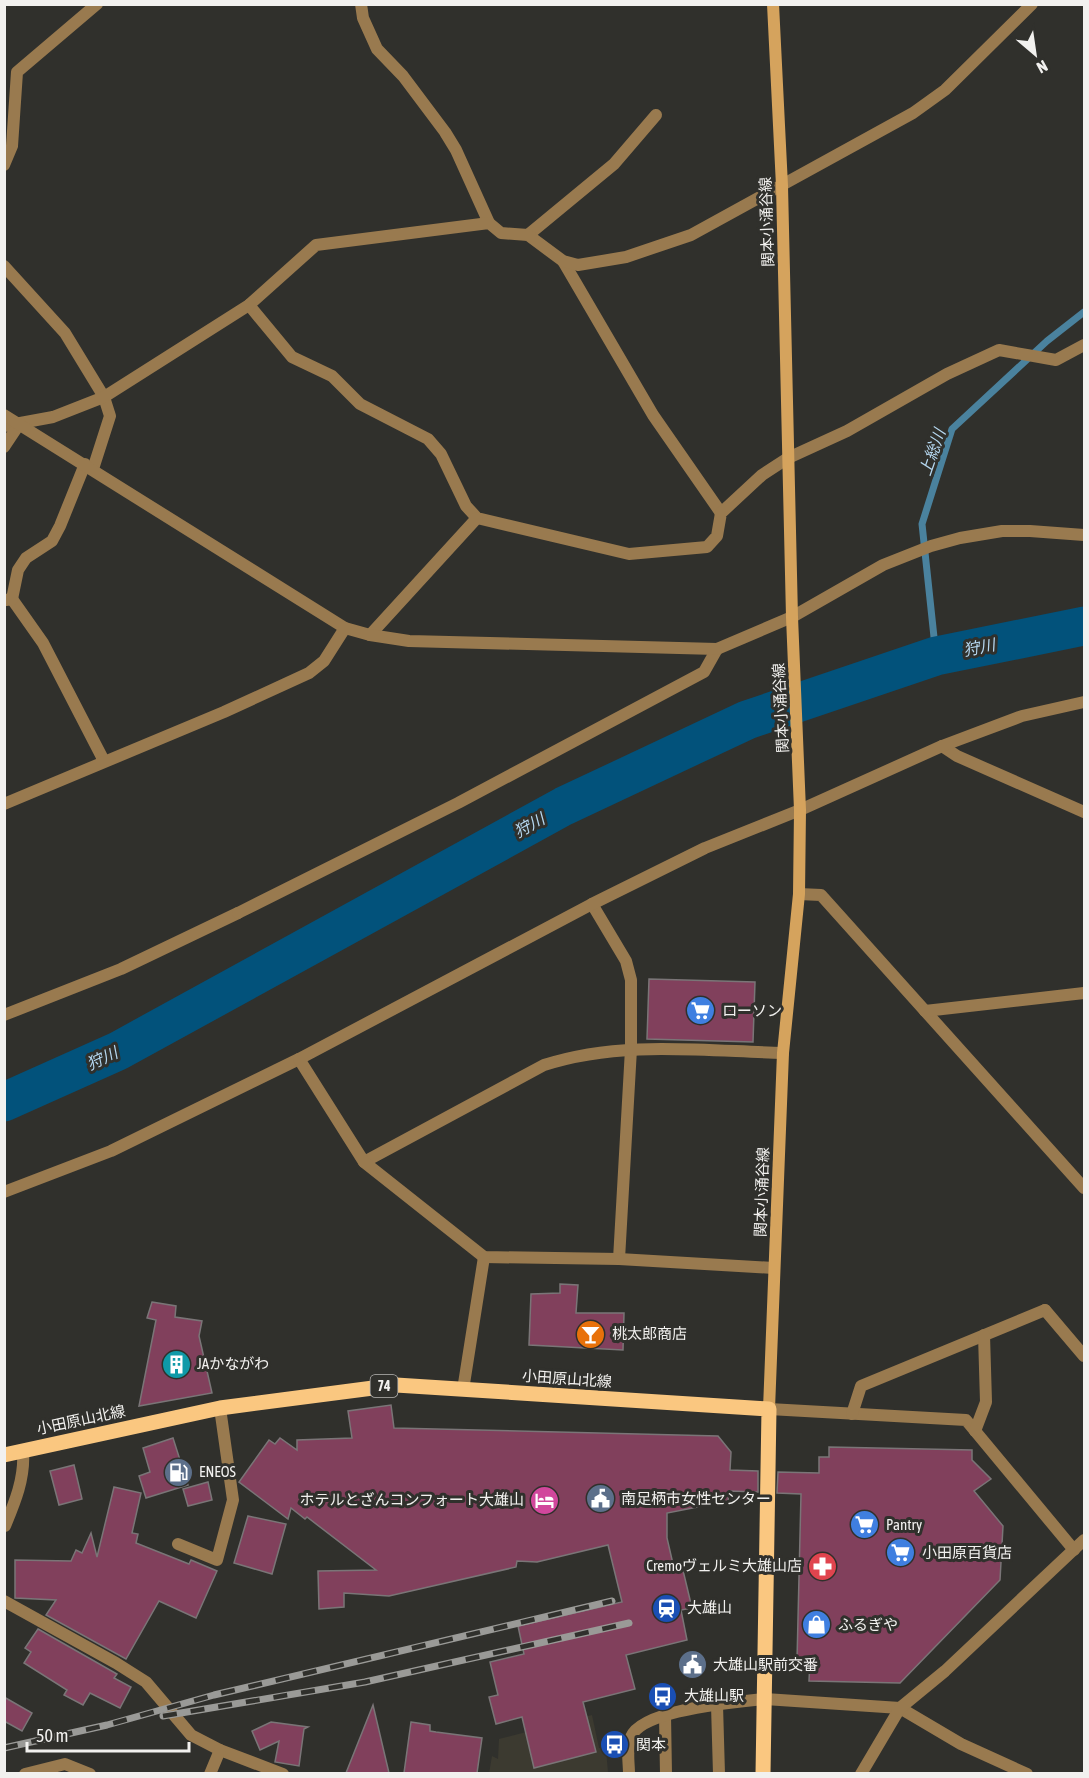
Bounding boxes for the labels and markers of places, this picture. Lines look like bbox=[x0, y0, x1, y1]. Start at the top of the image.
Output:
supermarket icon: ローソン bbox=[685, 995, 717, 1027]
place label: ローソン bbox=[722, 1002, 782, 1019]
bar icon: 桃太郎商店 bbox=[575, 1318, 607, 1350]
place label: 桃太郎商店 bbox=[612, 1325, 687, 1342]
building icon: JAかながわ bbox=[160, 1348, 192, 1380]
place label: JAかながわ bbox=[197, 1355, 269, 1372]
fuel station icon: ENEOS bbox=[162, 1456, 194, 1488]
place label: ENEOS bbox=[199, 1463, 236, 1480]
public building icon: 南足柄市女性センター bbox=[584, 1483, 616, 1515]
hotel icon: ホテルとざんコンフォート大雄山 bbox=[529, 1484, 561, 1516]
place label: 南足柄市女性センター bbox=[621, 1490, 771, 1507]
place label: ホテルとざんコンフォート大雄山 bbox=[299, 1491, 524, 1508]
supermarket icon: Pantry bbox=[849, 1509, 881, 1541]
place label: Pantry bbox=[886, 1516, 922, 1533]
supermarket icon: 小田原百貨店 bbox=[885, 1537, 917, 1569]
place label: 小田原百貨店 bbox=[922, 1544, 1012, 1561]
pharmacy icon: Cremoヴェルミ大雄山店 bbox=[807, 1550, 839, 1582]
place label: Cremoヴェルミ大雄山店 bbox=[646, 1557, 802, 1574]
station icon: 大雄山 bbox=[650, 1592, 682, 1624]
place label: 大雄山 bbox=[687, 1599, 732, 1616]
shop icon: ふるぎや bbox=[801, 1609, 833, 1641]
place label: ふるぎや bbox=[838, 1616, 898, 1633]
public building icon: 大雄山駅前交番 bbox=[676, 1649, 708, 1681]
place label: 大雄山駅前交番 bbox=[713, 1656, 818, 1673]
bus stop icon: 大雄山駅 bbox=[647, 1680, 679, 1712]
place label: 大雄山駅 bbox=[684, 1687, 744, 1704]
bus stop icon: 関本 bbox=[599, 1729, 631, 1761]
place label: 関本 bbox=[636, 1736, 666, 1753]

